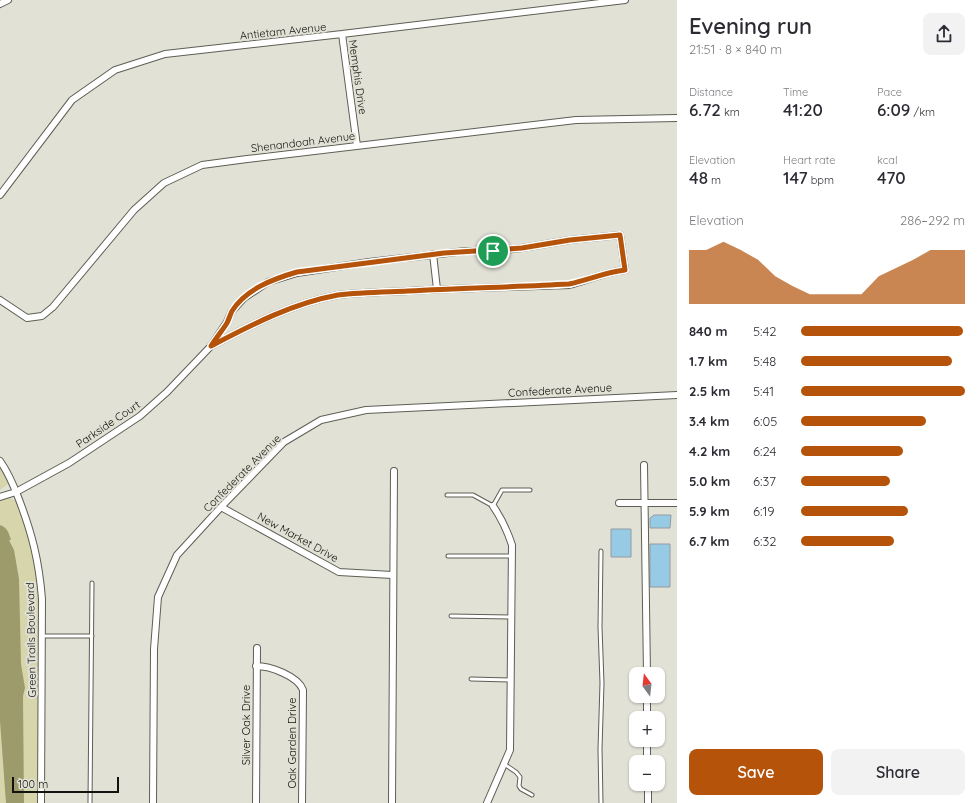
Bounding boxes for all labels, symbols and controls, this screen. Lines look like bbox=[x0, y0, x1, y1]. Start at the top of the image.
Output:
text: Evening run bbox=[689, 12, 812, 40]
button: share bbox=[923, 13, 965, 55]
street label: Antietam Avenue bbox=[239, 20, 327, 42]
street label: Memphis Drive bbox=[346, 39, 370, 115]
text: 21:51 · 8 × 840 m bbox=[689, 41, 782, 57]
text: Distance bbox=[689, 85, 733, 99]
text: Time bbox=[783, 85, 808, 99]
text: Pace bbox=[877, 85, 902, 99]
text: 6.72 bbox=[689, 99, 721, 120]
text: 41:20 bbox=[783, 99, 823, 120]
text: 6:09 bbox=[877, 99, 910, 120]
text: km bbox=[721, 105, 740, 119]
text: /km bbox=[910, 105, 935, 119]
street label: Shenandoah Avenue bbox=[250, 129, 356, 155]
text: Elevation bbox=[689, 153, 735, 167]
text: Heart rate bbox=[783, 153, 835, 167]
text: kcal bbox=[877, 153, 898, 167]
text: 48 bbox=[689, 167, 708, 188]
text: 147 bbox=[783, 167, 808, 188]
text: 470 bbox=[877, 167, 906, 188]
text: m bbox=[708, 173, 721, 187]
text: bpm bbox=[808, 173, 834, 187]
text: Elevation bbox=[689, 212, 744, 228]
text: 286–292 m bbox=[900, 212, 965, 228]
pin bbox=[476, 234, 510, 268]
icon: arrive bbox=[482, 240, 504, 262]
text: 840 m bbox=[689, 323, 727, 339]
text: 5:42 bbox=[753, 323, 777, 339]
text: 1.7 km bbox=[689, 353, 727, 369]
text: 5:48 bbox=[753, 353, 776, 369]
street label: Confederate Avenue bbox=[508, 380, 612, 400]
text: 2.5 km bbox=[689, 383, 730, 399]
text: 5:41 bbox=[753, 383, 774, 399]
street label: Parkside Court bbox=[73, 397, 143, 451]
text: 3.4 km bbox=[689, 413, 730, 429]
text: 6:05 bbox=[753, 413, 777, 429]
street label: Confederate Avenue bbox=[200, 431, 284, 515]
text: 4.2 km bbox=[689, 443, 730, 459]
text: 6:24 bbox=[753, 443, 776, 459]
text: 5.0 km bbox=[689, 473, 730, 489]
text: 6:37 bbox=[753, 473, 776, 489]
text: 5.9 km bbox=[689, 503, 730, 519]
text: 6:19 bbox=[753, 503, 775, 519]
street label: New Market Drive bbox=[255, 509, 341, 565]
text: 6.7 km bbox=[689, 533, 730, 549]
text: 6:32 bbox=[753, 533, 776, 549]
street label: Green Trails Boulevard bbox=[23, 582, 39, 698]
north arrow bbox=[629, 667, 665, 703]
map controls bbox=[629, 667, 665, 791]
street label: Silver Oak Drive bbox=[239, 685, 253, 765]
street label: Oak Garden Drive bbox=[285, 697, 299, 789]
button: + bbox=[629, 711, 665, 747]
button: Save bbox=[689, 749, 823, 795]
button: Share bbox=[831, 749, 965, 795]
button: − bbox=[629, 755, 665, 791]
scale bar bbox=[12, 775, 119, 794]
text: 100 m bbox=[18, 777, 48, 791]

